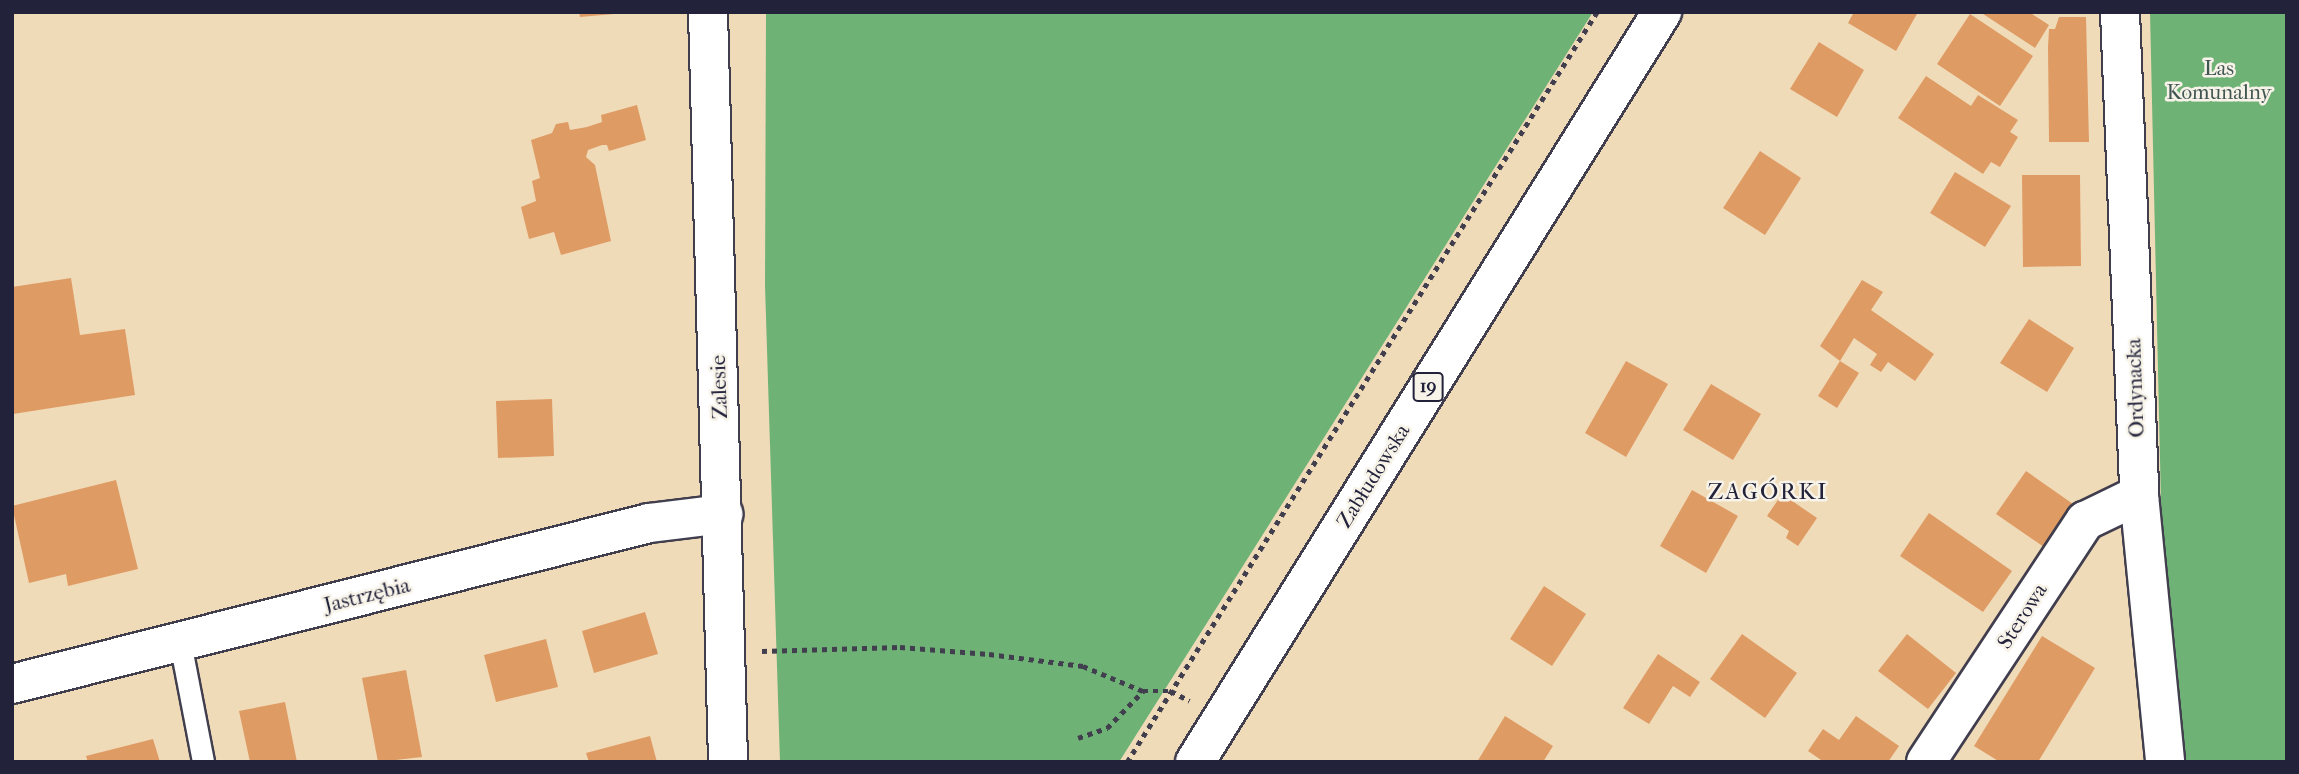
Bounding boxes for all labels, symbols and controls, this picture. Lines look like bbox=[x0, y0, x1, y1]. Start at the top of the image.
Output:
park label: Las Komunalny bbox=[2166, 55, 2272, 105]
street label: Ordynacka bbox=[2121, 338, 2149, 438]
street label: Zalesie bbox=[705, 355, 733, 419]
road number: 19 bbox=[1412, 372, 1444, 402]
street label: Zabłudowska bbox=[1331, 419, 1415, 533]
district label: ZAGÓRKI bbox=[1709, 478, 1827, 506]
street label: Jastrzębia bbox=[321, 572, 413, 618]
street label: Sterowa bbox=[1992, 579, 2052, 653]

